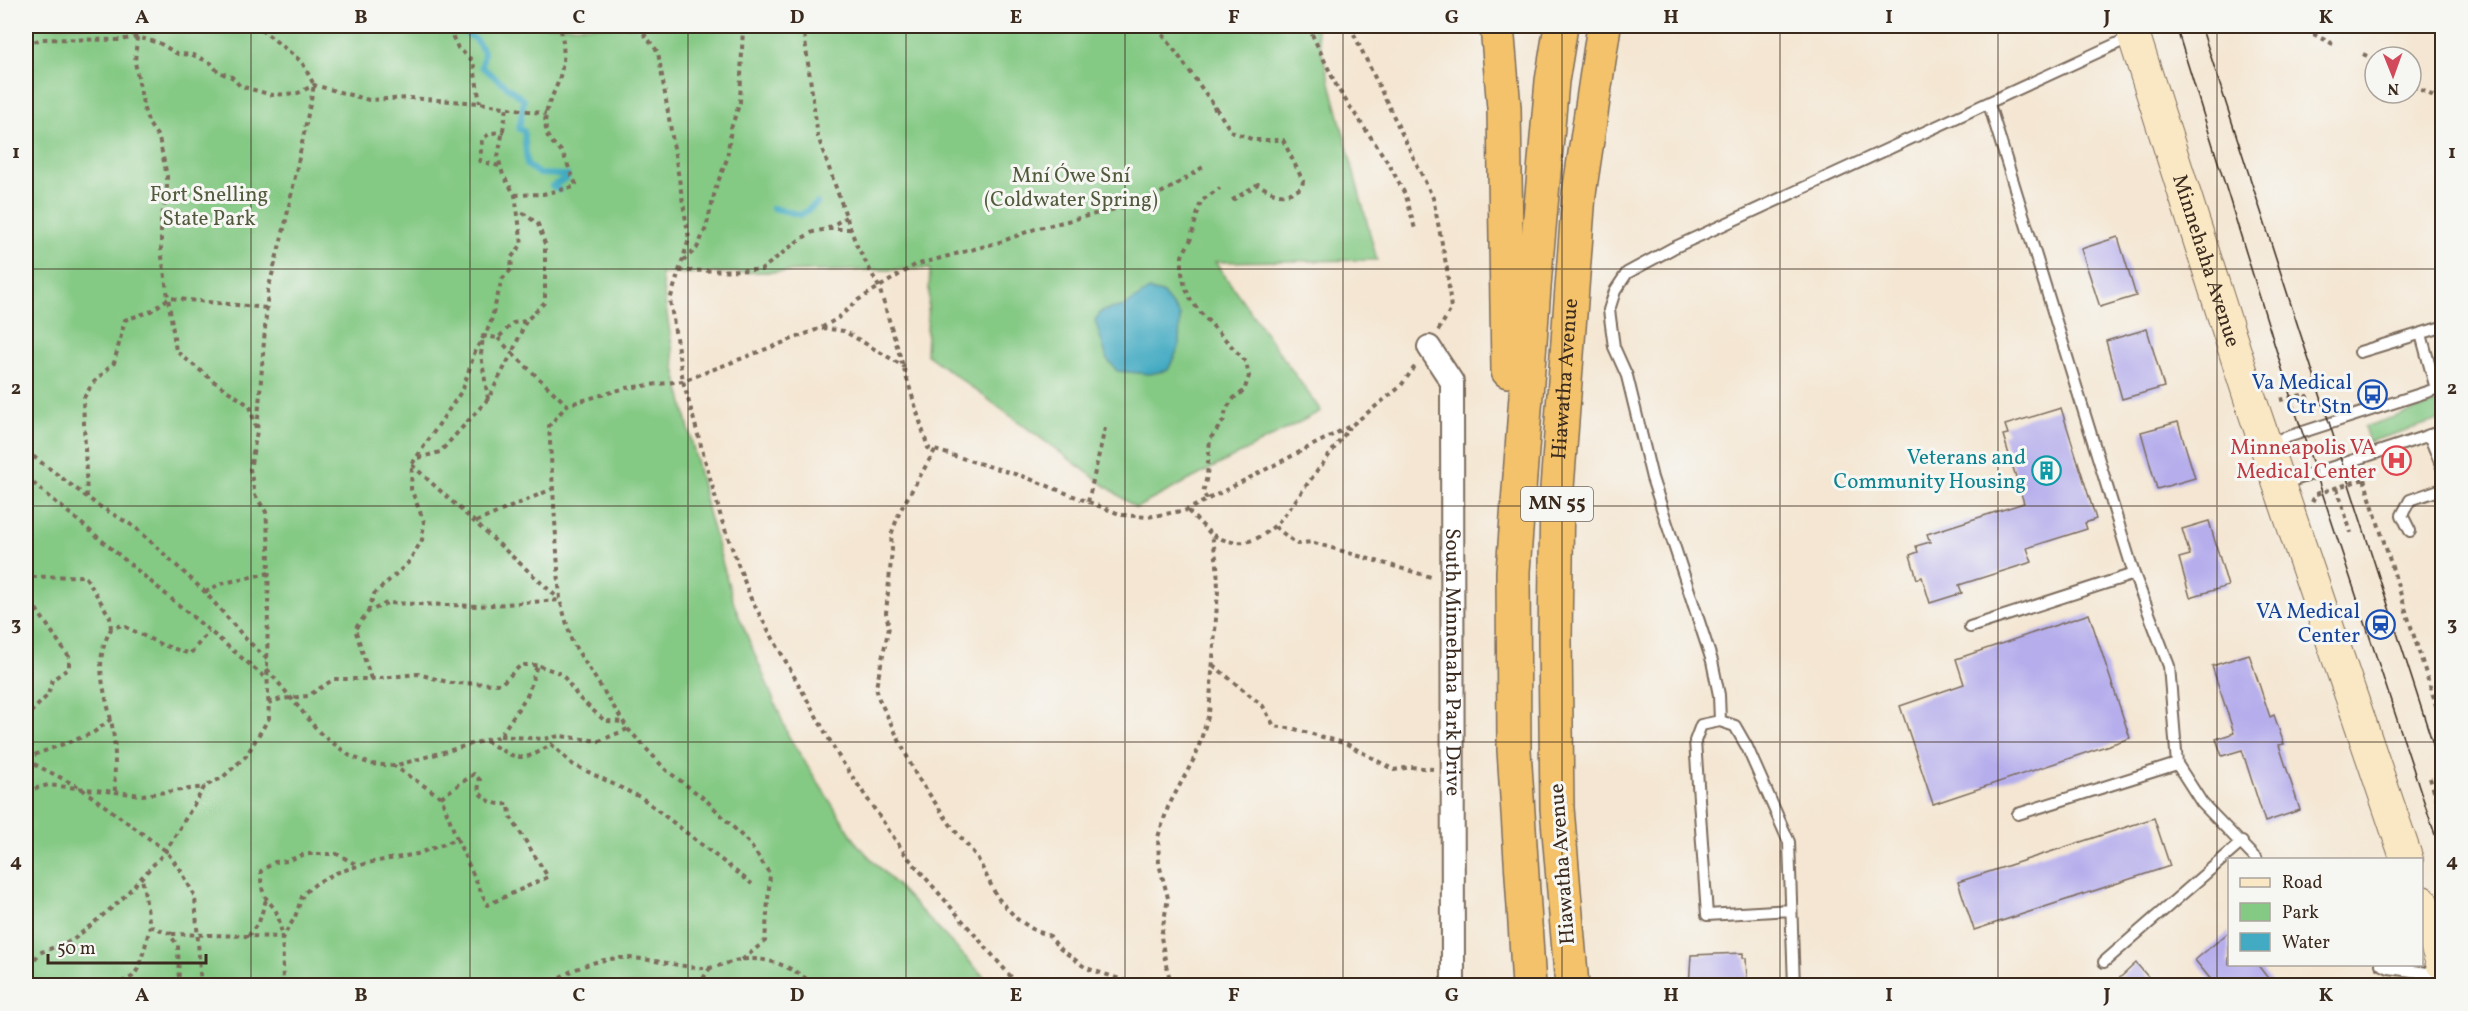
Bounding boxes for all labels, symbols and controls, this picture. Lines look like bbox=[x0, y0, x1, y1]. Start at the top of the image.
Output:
text: A bbox=[135, 4, 149, 32]
text: B bbox=[354, 4, 368, 32]
text: C bbox=[573, 4, 586, 32]
text: D bbox=[790, 4, 804, 32]
text: E bbox=[1010, 4, 1022, 32]
text: F bbox=[1228, 4, 1240, 32]
text: G bbox=[1445, 4, 1459, 32]
text: H bbox=[1663, 4, 1679, 32]
text: I bbox=[1885, 4, 1893, 32]
text: J bbox=[2102, 4, 2111, 32]
text: K bbox=[2319, 4, 2334, 32]
north arrow bbox=[2363, 45, 2423, 105]
text: N bbox=[2387, 77, 2399, 99]
text: 1 bbox=[12, 139, 20, 167]
text: 1 bbox=[2448, 139, 2456, 167]
park label: Mní Ówe Sní (Coldwater Spring) bbox=[984, 162, 1158, 215]
street label: Minnehaha Avenue bbox=[2165, 171, 2247, 351]
park label: Fort Snelling State Park bbox=[150, 181, 268, 234]
street label: Hiawatha Avenue bbox=[1545, 297, 1586, 461]
place label: Va Medical Ctr Stn bbox=[2251, 369, 2352, 422]
text: 2 bbox=[11, 375, 21, 403]
text: 2 bbox=[2447, 375, 2457, 403]
bus stop icon: Va Medical Ctr Stn bbox=[2357, 379, 2389, 411]
place label: Minneapolis VA Medical Center bbox=[2230, 434, 2376, 487]
place label: Veterans and Community Housing bbox=[1834, 444, 2026, 497]
hospital icon: Minneapolis VA Medical Center bbox=[2381, 444, 2413, 476]
building icon: Veterans and Community Housing bbox=[2031, 454, 2063, 486]
road number: MN 55 bbox=[1521, 487, 1593, 521]
street label: South Minnehaha Park Drive bbox=[1438, 528, 1467, 796]
place label: VA Medical Center bbox=[2256, 598, 2360, 651]
station icon: VA Medical Center bbox=[2365, 608, 2397, 640]
text: 3 bbox=[11, 611, 21, 639]
text: 3 bbox=[2447, 611, 2457, 639]
street label: Hiawatha Avenue bbox=[1543, 782, 1583, 946]
text: 4 bbox=[10, 848, 22, 876]
text: 4 bbox=[2446, 848, 2458, 876]
legend bbox=[2228, 858, 2423, 966]
text: Road bbox=[2282, 871, 2323, 896]
text: Park bbox=[2282, 901, 2319, 926]
scale bar bbox=[48, 927, 206, 965]
text: Water bbox=[2282, 931, 2330, 956]
text: 50 m bbox=[57, 937, 96, 962]
text: A bbox=[135, 982, 149, 1010]
text: B bbox=[354, 982, 368, 1010]
text: C bbox=[573, 982, 586, 1010]
text: D bbox=[790, 982, 804, 1010]
text: E bbox=[1010, 982, 1022, 1010]
text: F bbox=[1228, 982, 1240, 1010]
text: G bbox=[1445, 982, 1459, 1010]
text: H bbox=[1663, 982, 1679, 1010]
text: I bbox=[1885, 982, 1893, 1010]
text: J bbox=[2102, 982, 2111, 1010]
text: K bbox=[2319, 982, 2334, 1010]

